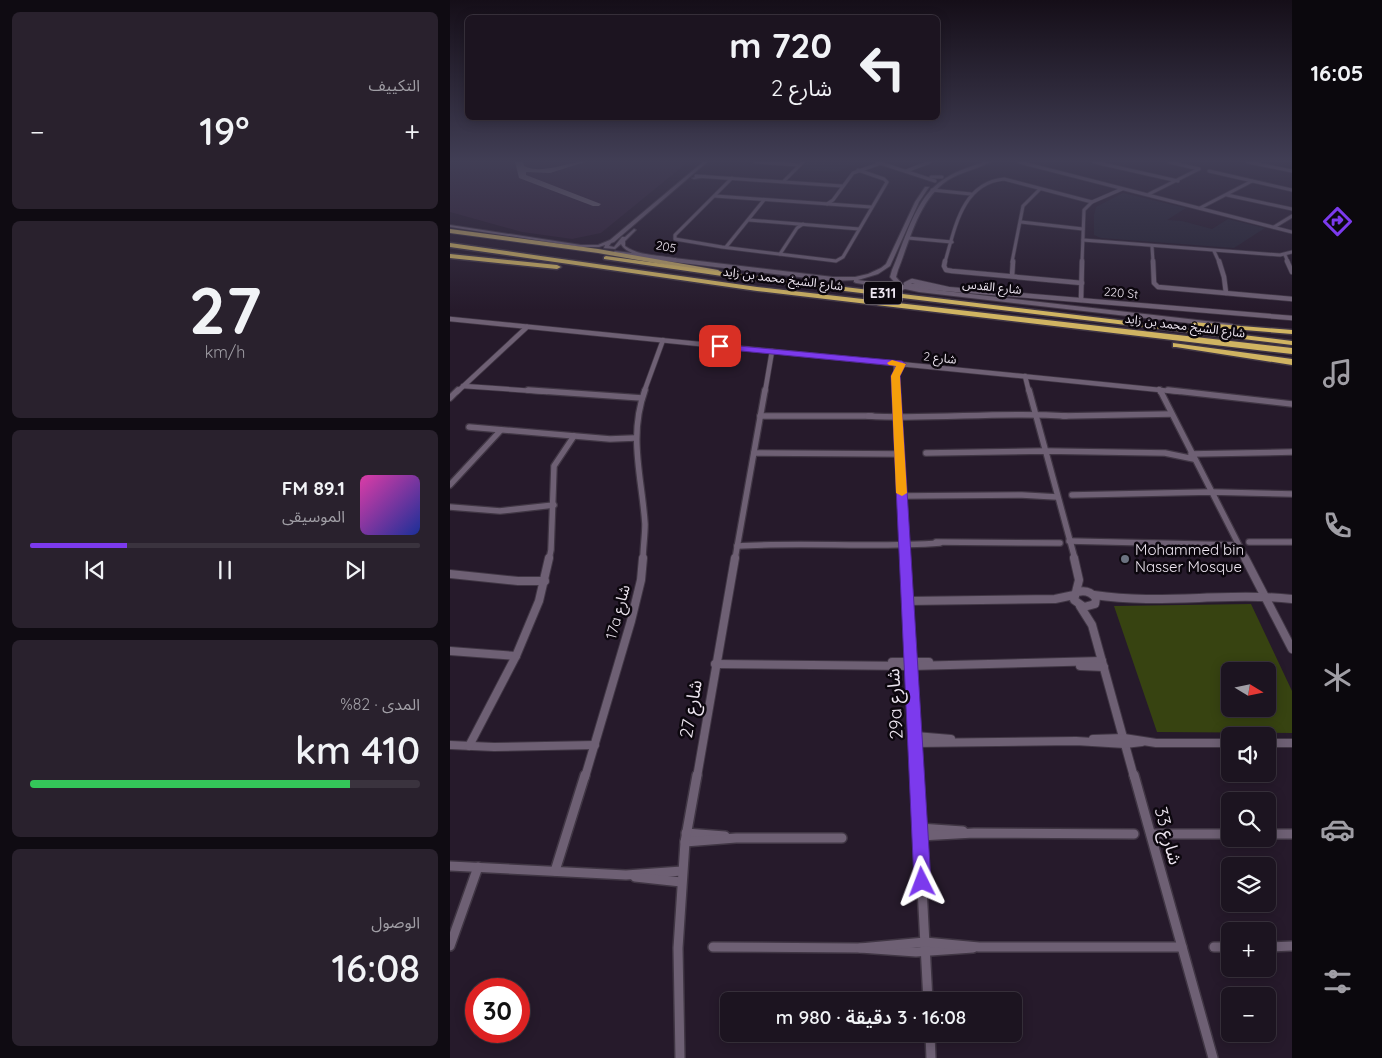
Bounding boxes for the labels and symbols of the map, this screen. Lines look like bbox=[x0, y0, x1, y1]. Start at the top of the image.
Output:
street label: 205 bbox=[655, 237, 678, 256]
street label: شارع الشيخ محمد بن زايد bbox=[722, 264, 844, 295]
street label: شارع القدس bbox=[961, 276, 1022, 299]
road number: E311 bbox=[864, 282, 902, 304]
street label: 220 St bbox=[1103, 284, 1139, 301]
street label: شارع الشيخ محمد بن زايد bbox=[1124, 311, 1246, 342]
pin bbox=[699, 325, 741, 367]
street label: شارع 2 bbox=[922, 348, 957, 369]
place label: Mohammed bin Nasser Mosque bbox=[1135, 540, 1244, 576]
marker: Mohammed bin Nasser Mosque bbox=[1119, 553, 1131, 565]
street label: 17a شارع bbox=[601, 582, 637, 642]
north arrow bbox=[1221, 662, 1276, 718]
street label: 29a شارع bbox=[881, 668, 911, 740]
street label: شارع 27 bbox=[674, 678, 710, 740]
street label: شارع 33 bbox=[1147, 804, 1187, 868]
position arrow bbox=[895, 855, 947, 907]
speed limit sign: 30 bbox=[465, 978, 530, 1043]

